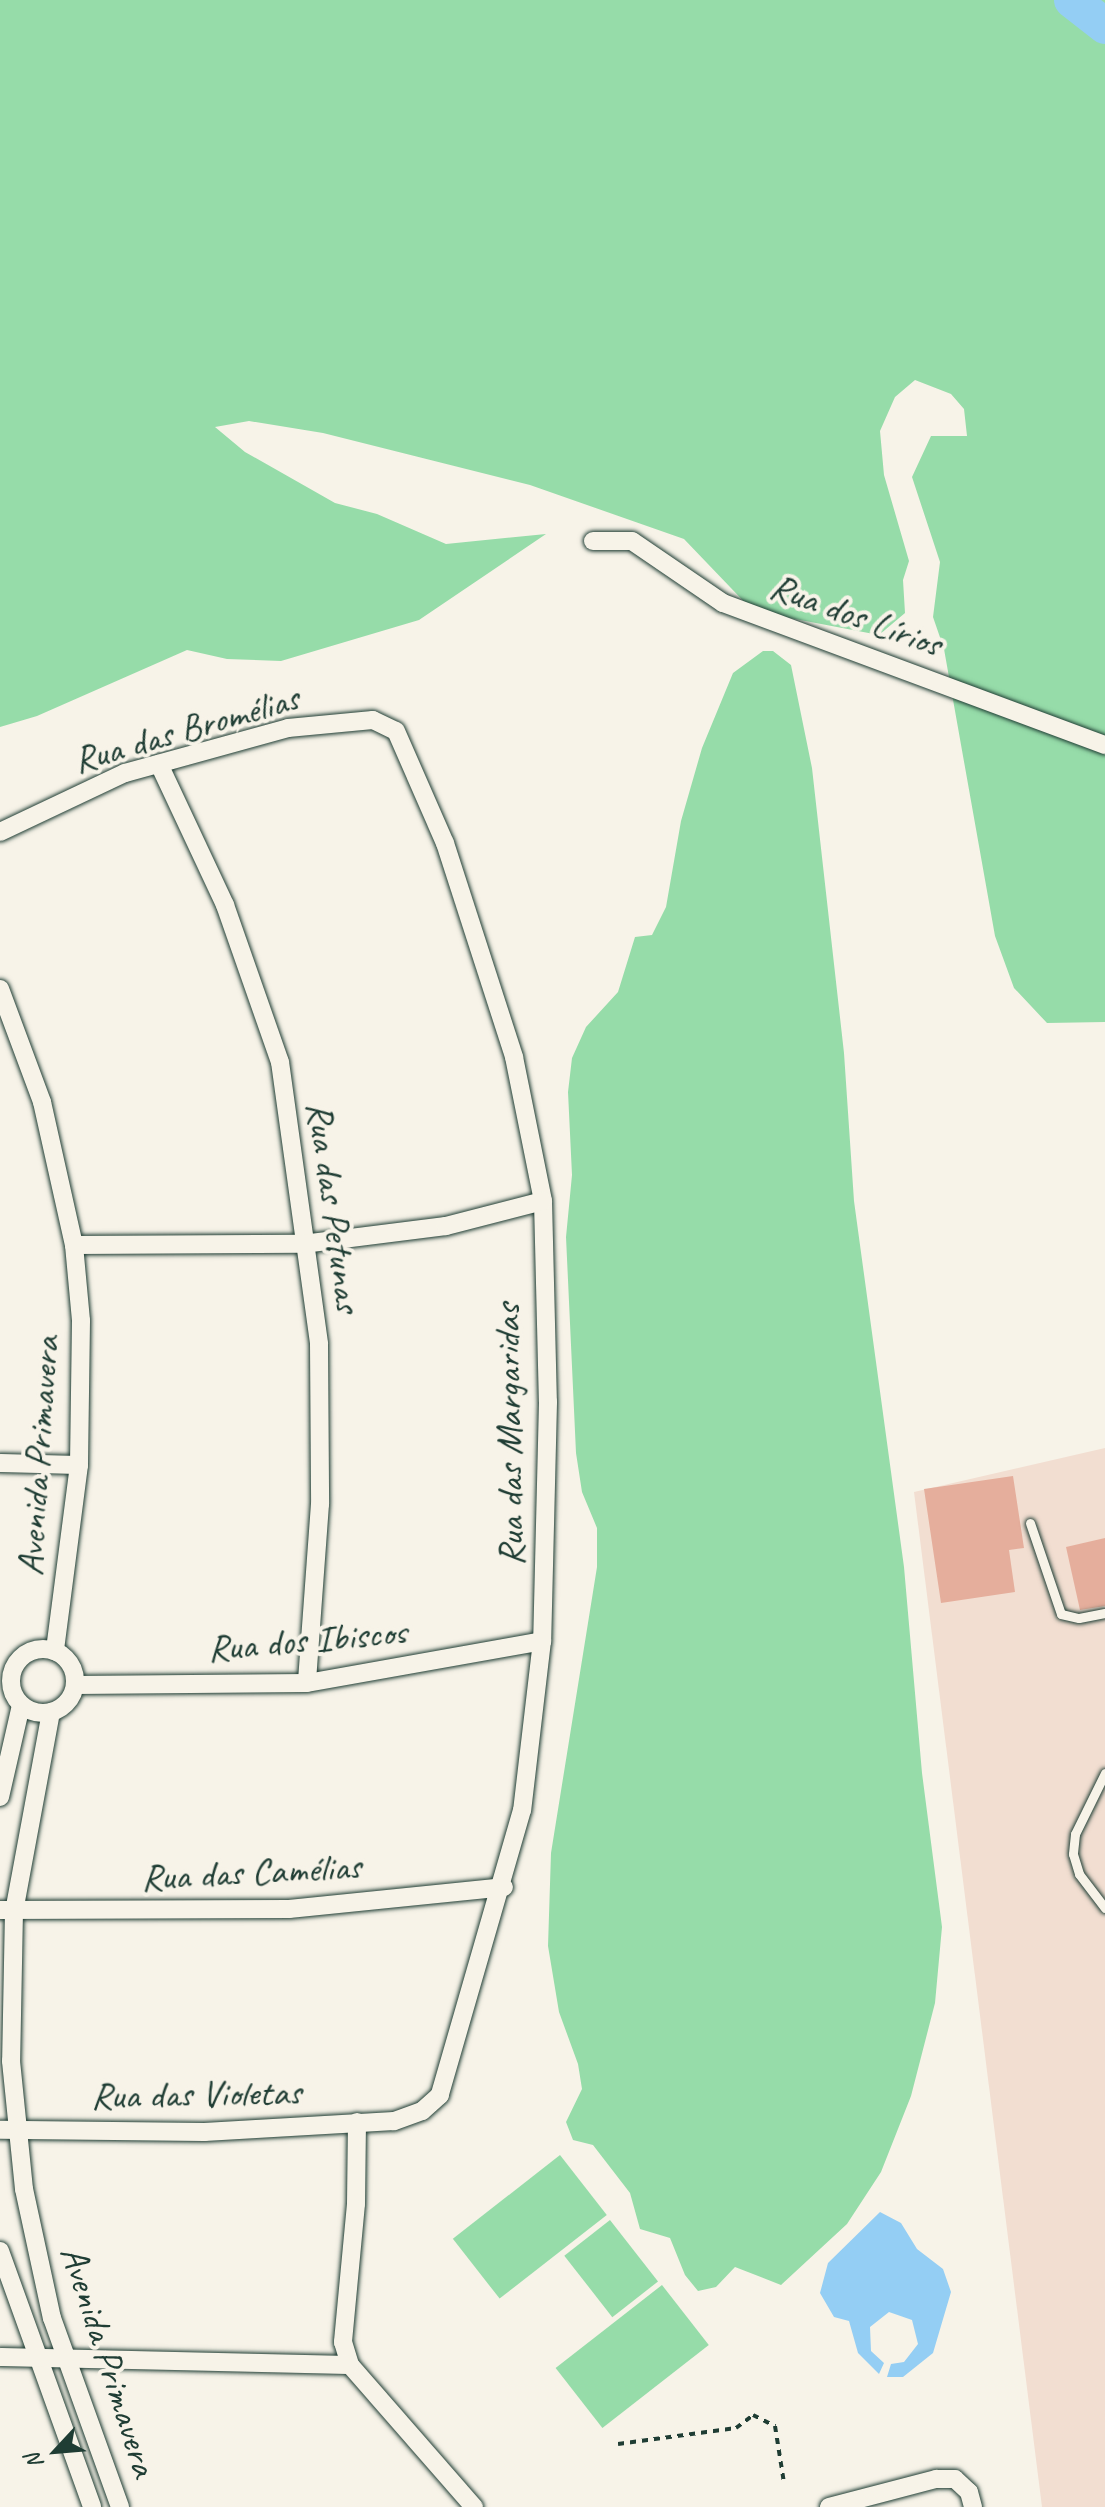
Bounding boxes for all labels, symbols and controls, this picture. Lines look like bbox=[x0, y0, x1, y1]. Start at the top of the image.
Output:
street label: Rua dos Lírios bbox=[764, 563, 948, 667]
street label: Rua das Bromélias bbox=[66, 675, 306, 783]
street label: Rua das Petunas bbox=[297, 1098, 371, 1316]
street label: Rua das Margaridas bbox=[484, 1303, 534, 1567]
street label: Avenida Primavera bbox=[7, 1335, 69, 1577]
street label: Rua dos Ibiscos bbox=[205, 1609, 409, 1671]
street label: Rua das Camélias bbox=[139, 1843, 363, 1901]
street label: Rua das Violetas bbox=[90, 2069, 302, 2119]
street label: Avenida Primavera bbox=[50, 2240, 168, 2482]
north arrow bbox=[16, 2411, 96, 2491]
text: N bbox=[19, 2449, 50, 2474]

